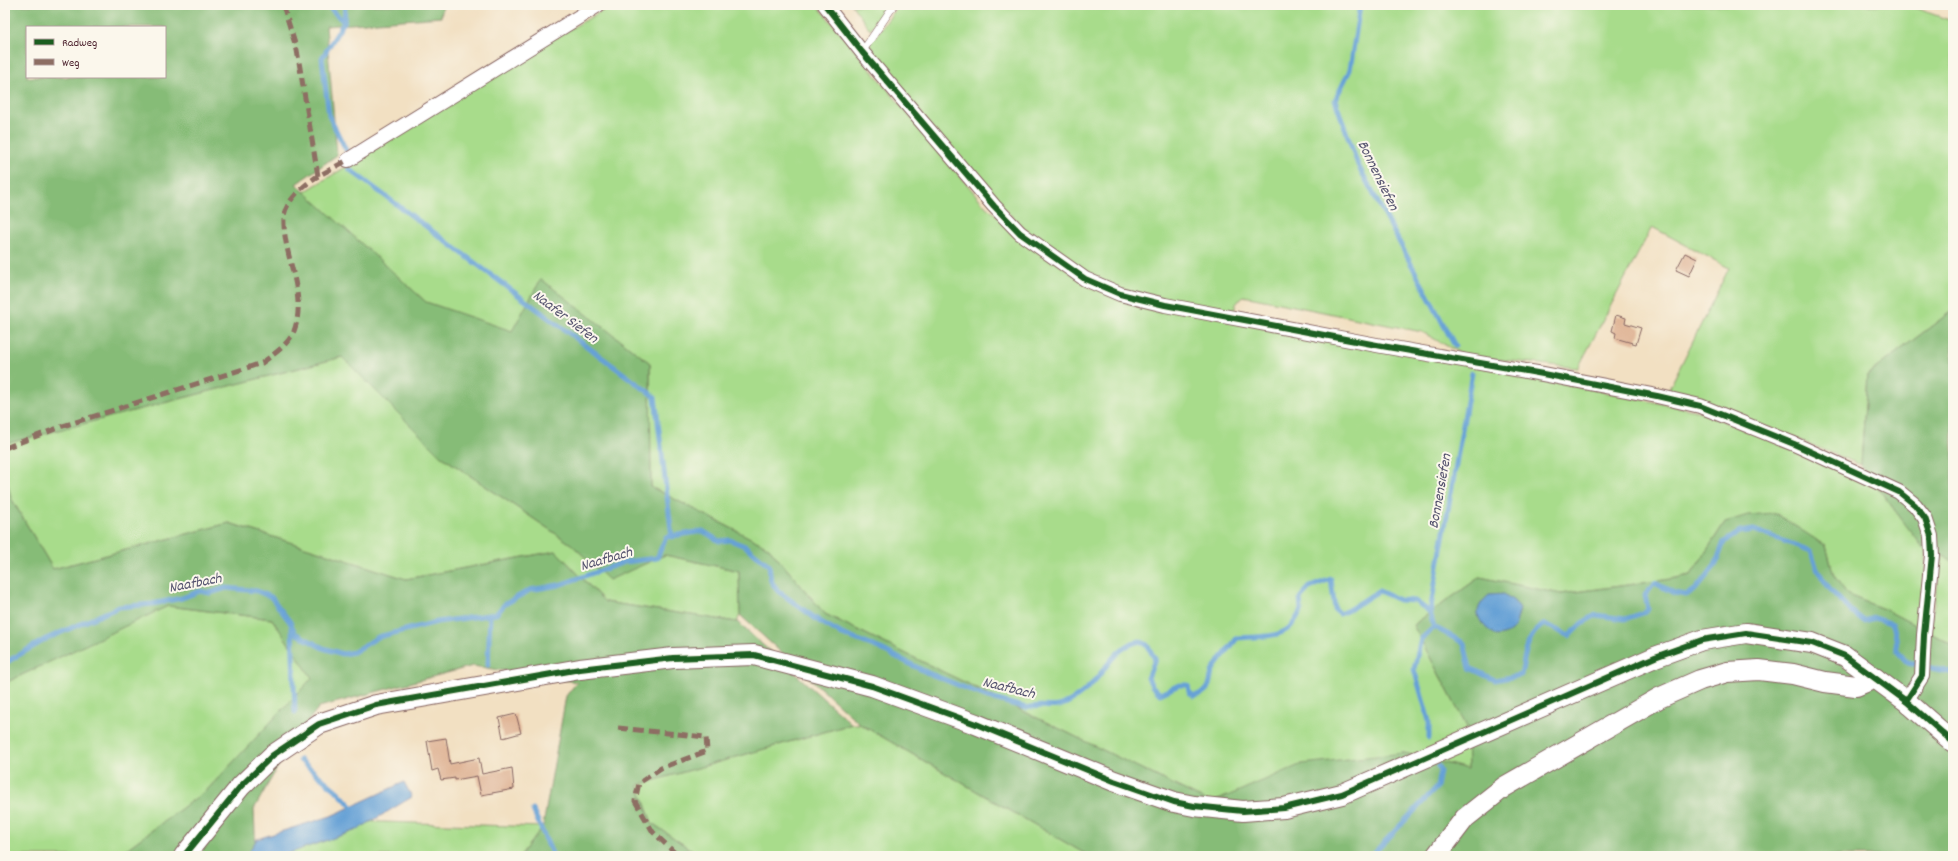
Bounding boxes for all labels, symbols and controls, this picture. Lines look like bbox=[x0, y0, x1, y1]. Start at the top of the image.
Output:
legend bbox=[26, 26, 166, 78]
text: Radweg bbox=[62, 35, 97, 52]
text: Weg bbox=[62, 55, 79, 72]
water label: Bonnensiefen bbox=[1351, 137, 1404, 216]
water label: Naafer Siefen bbox=[527, 286, 603, 350]
water label: Bonnensiefen bbox=[1424, 451, 1459, 531]
water label: Naafbach bbox=[578, 542, 636, 578]
water label: Naafbach bbox=[167, 568, 225, 600]
water label: Naafbach bbox=[980, 672, 1038, 706]

